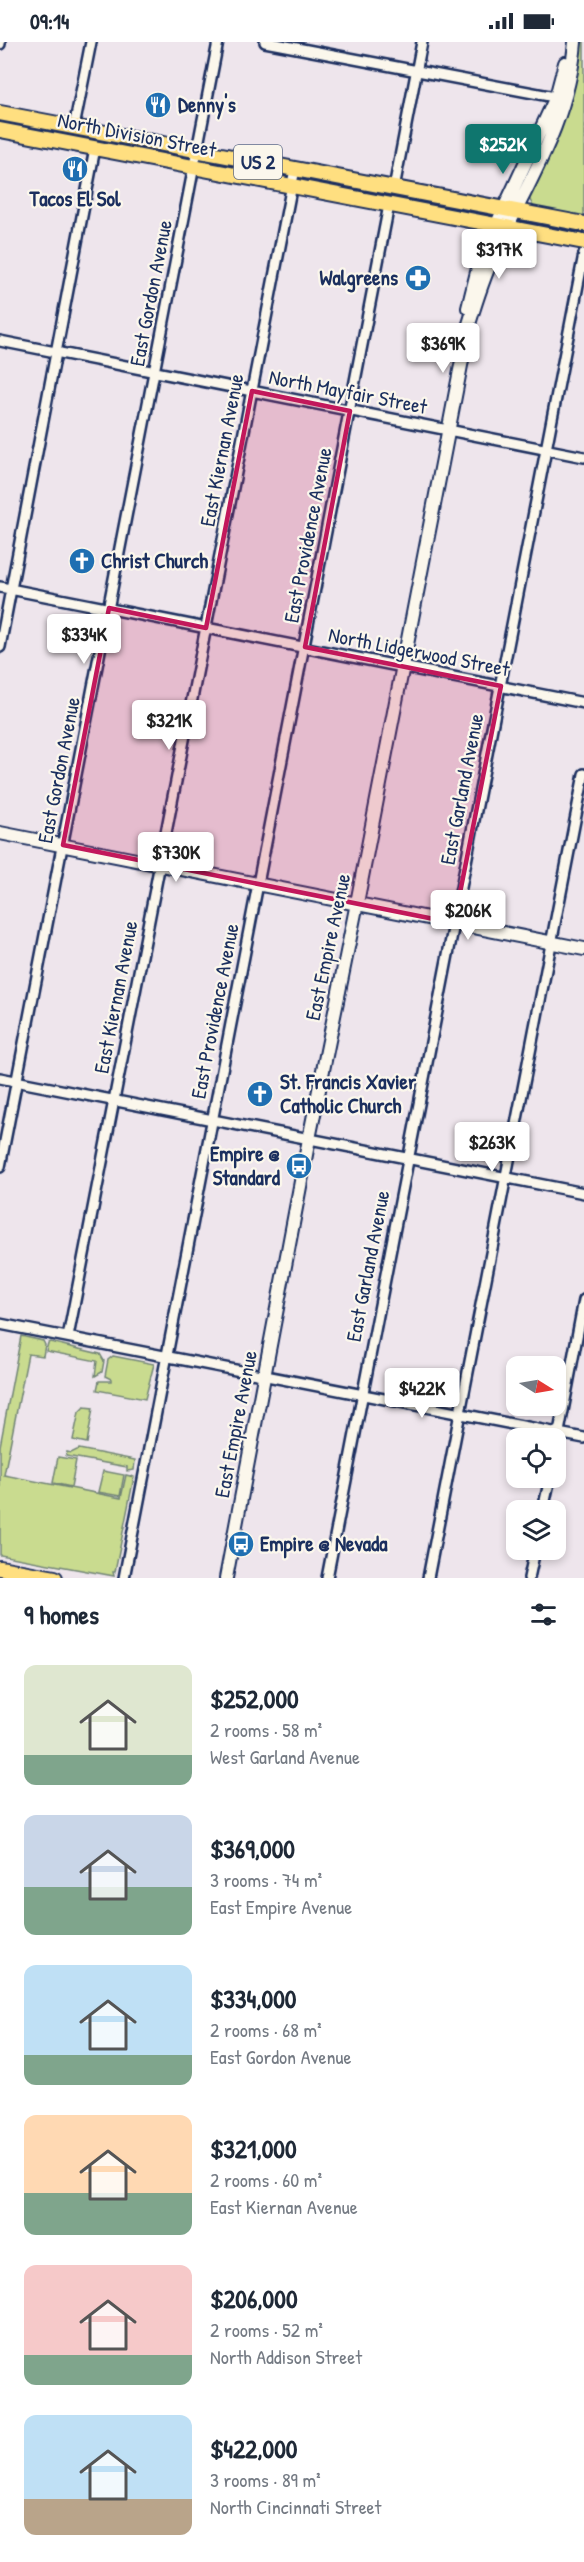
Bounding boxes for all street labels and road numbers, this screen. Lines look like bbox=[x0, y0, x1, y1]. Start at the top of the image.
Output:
street label: North Division Street bbox=[55, 105, 220, 164]
road number: US 2 bbox=[234, 145, 282, 179]
street label: East Gordon Avenue bbox=[122, 217, 179, 369]
street label: North Mayfair Street bbox=[267, 362, 430, 421]
street label: East Kiernan Avenue bbox=[192, 371, 251, 529]
street label: East Providence Avenue bbox=[276, 445, 339, 625]
street label: North Lidgerwood Street bbox=[326, 620, 513, 683]
street label: East Gordon Avenue bbox=[30, 694, 87, 846]
street label: East Garland Avenue bbox=[433, 711, 490, 867]
street label: East Empire Avenue bbox=[298, 871, 357, 1023]
street label: East Kiernan Avenue bbox=[86, 918, 145, 1076]
street label: East Providence Avenue bbox=[183, 921, 246, 1101]
street label: East Garland Avenue bbox=[339, 1188, 396, 1344]
street label: East Empire Avenue bbox=[207, 1348, 264, 1500]

